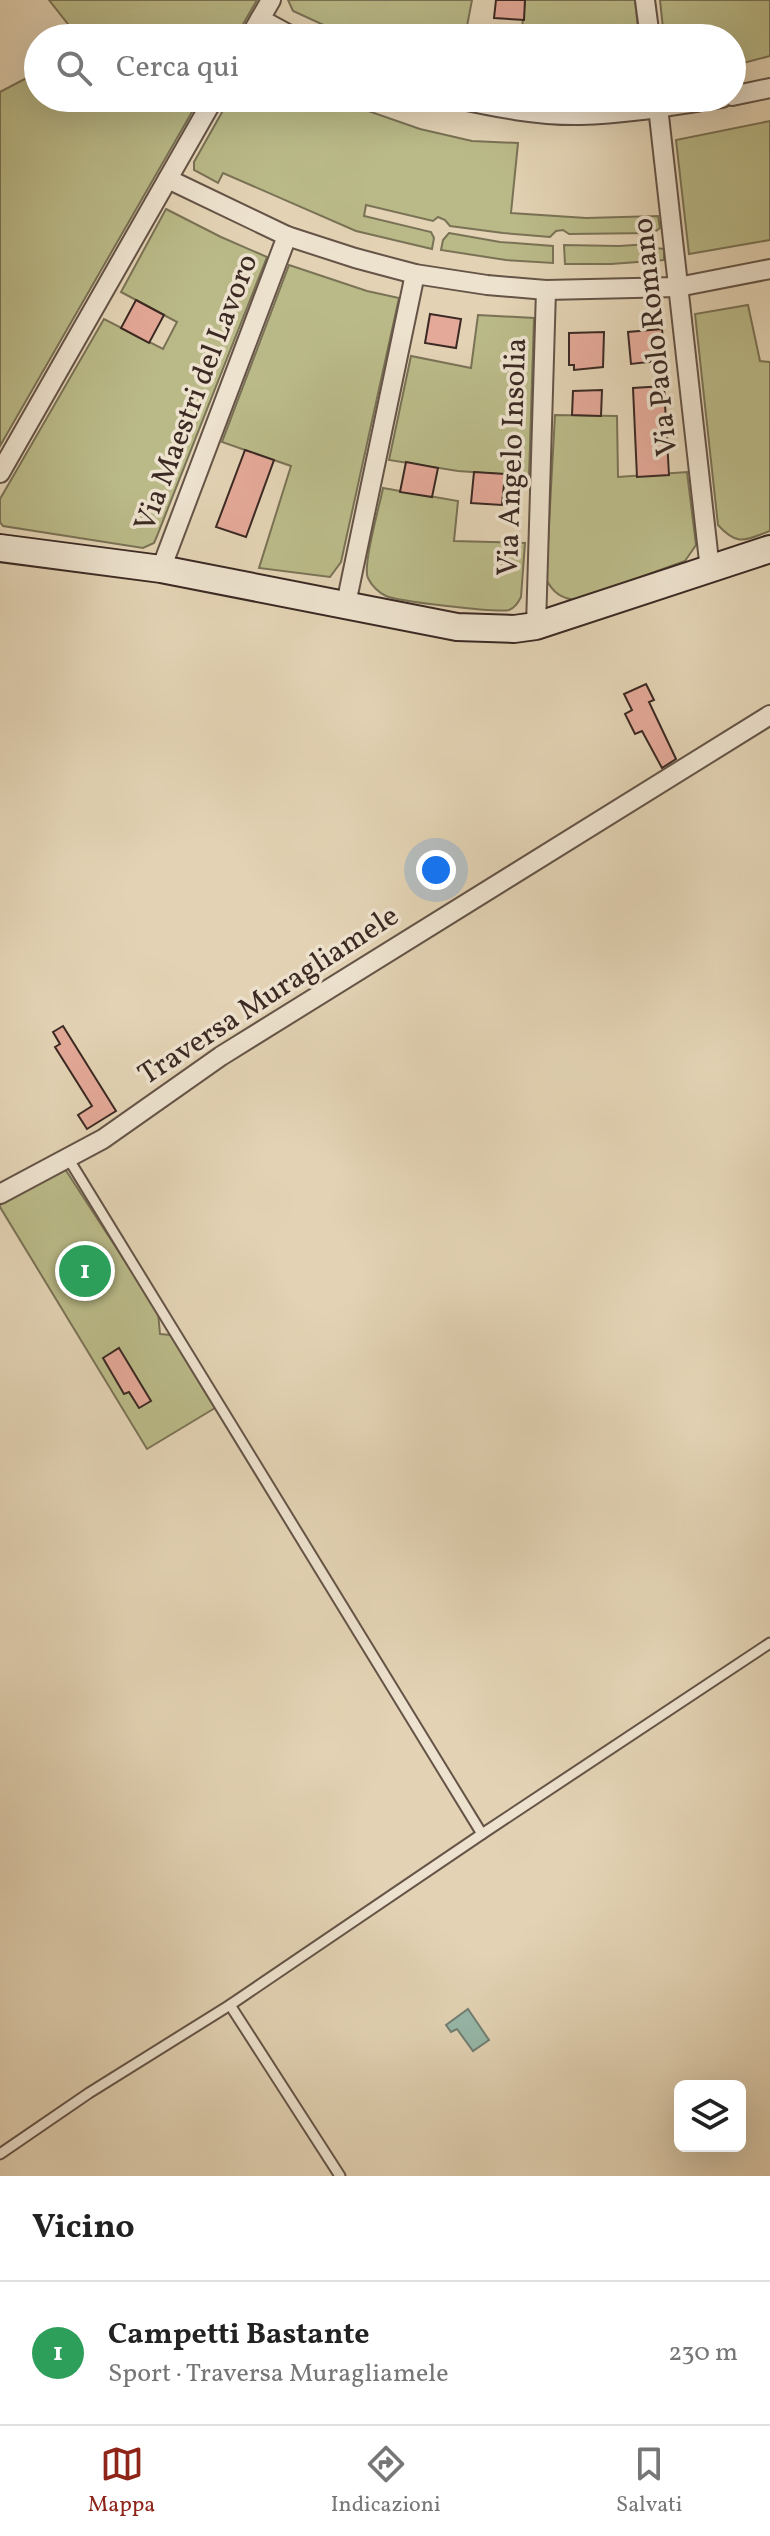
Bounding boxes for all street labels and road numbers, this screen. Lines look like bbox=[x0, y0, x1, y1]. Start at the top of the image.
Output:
street label: Via Paolo Romano bbox=[623, 216, 689, 458]
street label: Via Maestri del Lavoro bbox=[125, 248, 269, 538]
street label: Via Angelo Insolia bbox=[488, 337, 538, 577]
street label: Traversa Muragliamele bbox=[130, 896, 408, 1096]

